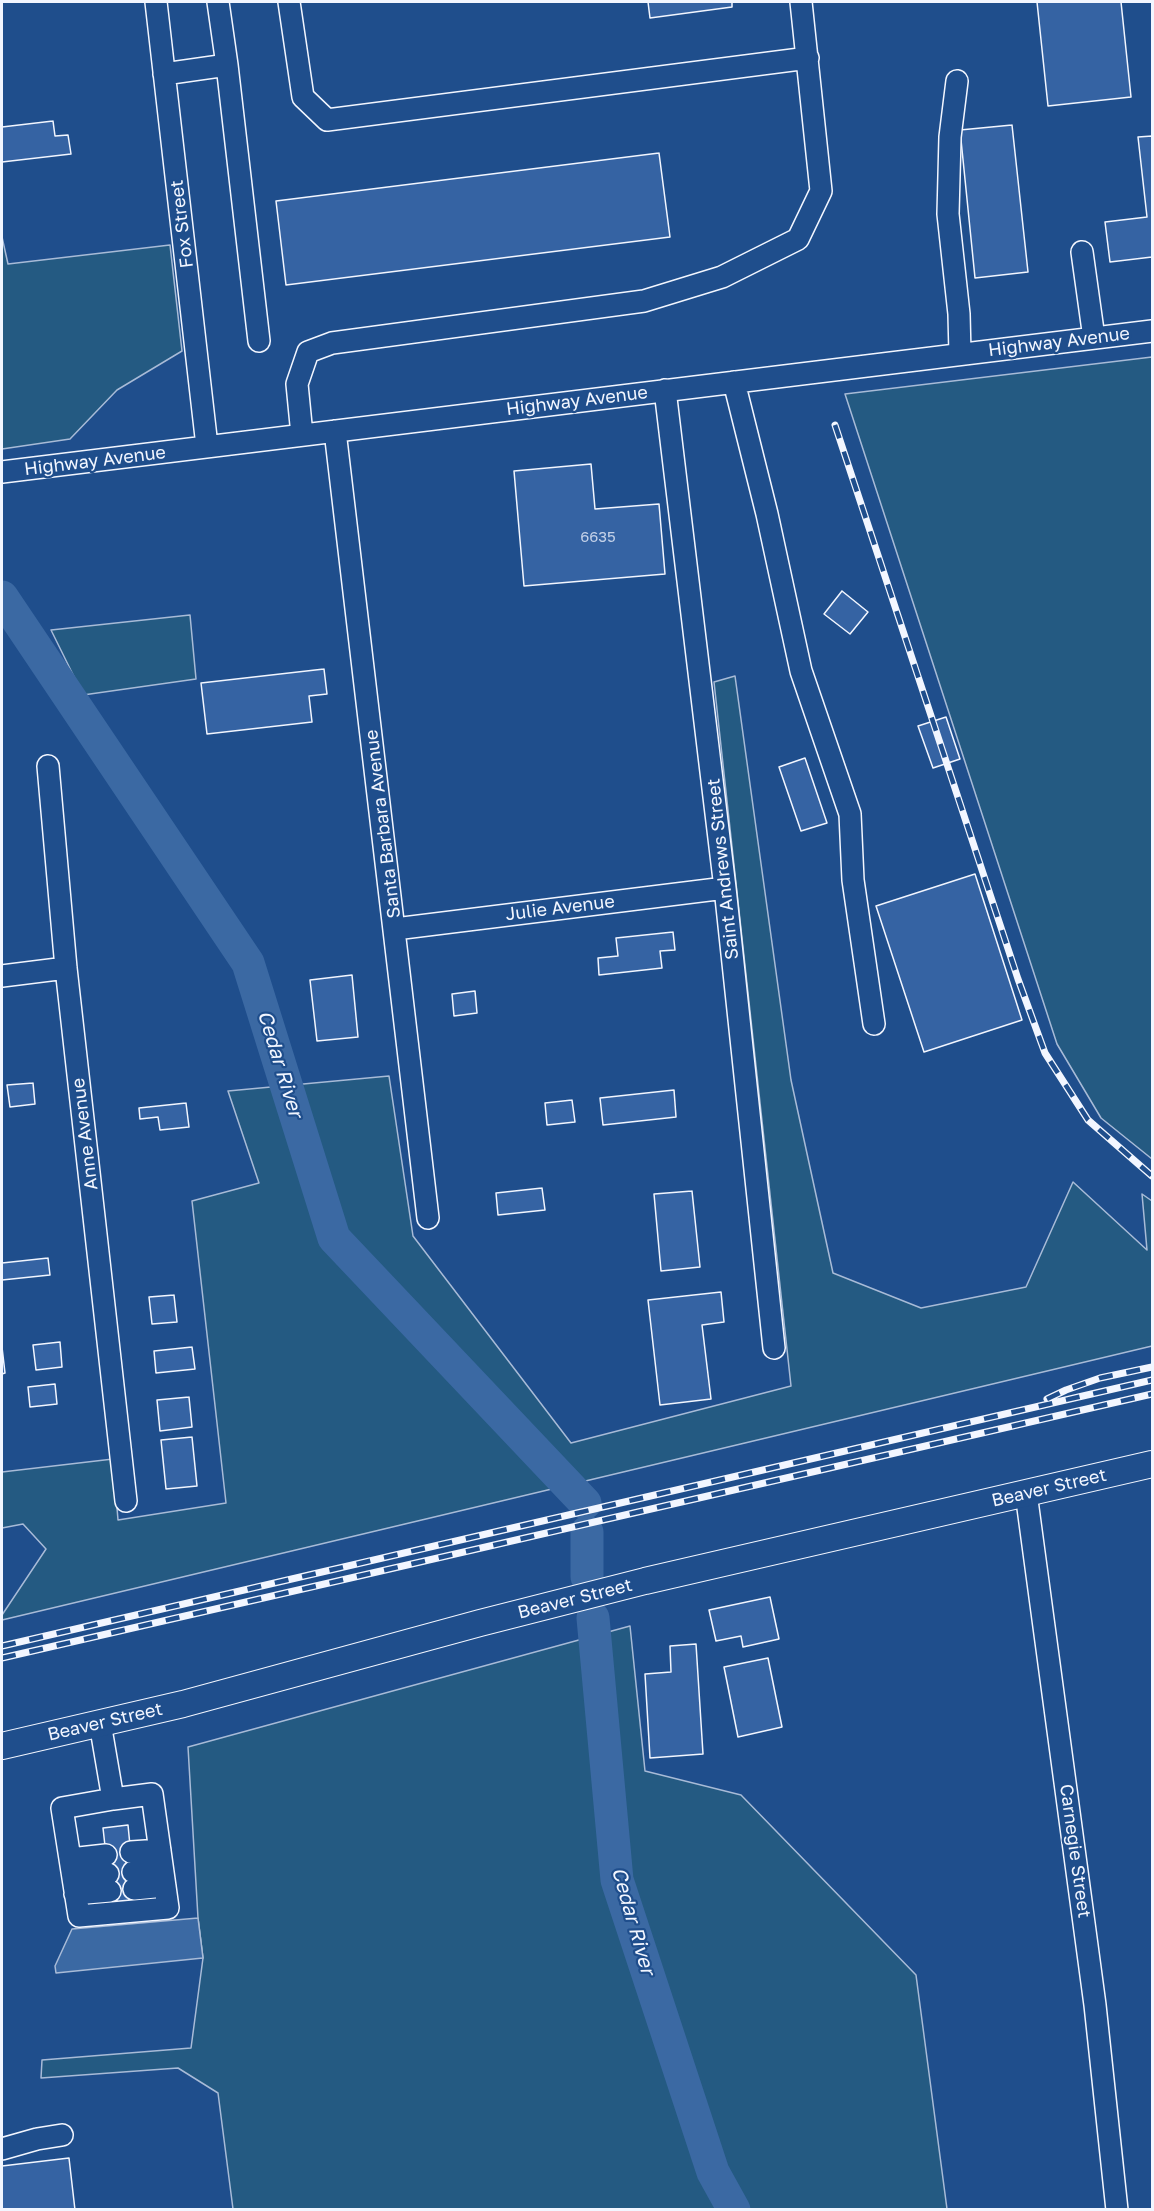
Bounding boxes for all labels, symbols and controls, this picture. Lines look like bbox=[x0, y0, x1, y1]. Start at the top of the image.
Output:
street label: Fox Street bbox=[166, 179, 198, 269]
street label: Highway Avenue bbox=[987, 323, 1131, 361]
street label: Highway Avenue bbox=[505, 382, 649, 420]
street label: Highway Avenue bbox=[23, 442, 167, 480]
house number: 6635 bbox=[580, 528, 616, 546]
street label: Santa Barbara Avenue bbox=[361, 728, 405, 920]
street label: Saint Andrews Street bbox=[703, 777, 743, 961]
street label: Julie Avenue bbox=[504, 891, 616, 925]
water label: Cedar River bbox=[252, 1008, 308, 1120]
street label: Anne Avenue bbox=[67, 1077, 103, 1191]
street label: Beaver Street bbox=[989, 1464, 1109, 1512]
street label: Beaver Street bbox=[515, 1574, 635, 1624]
street label: Beaver Street bbox=[45, 1698, 165, 1746]
street label: Carnegie Street bbox=[1055, 1783, 1095, 1919]
water label: Cedar River bbox=[606, 1864, 660, 1978]

